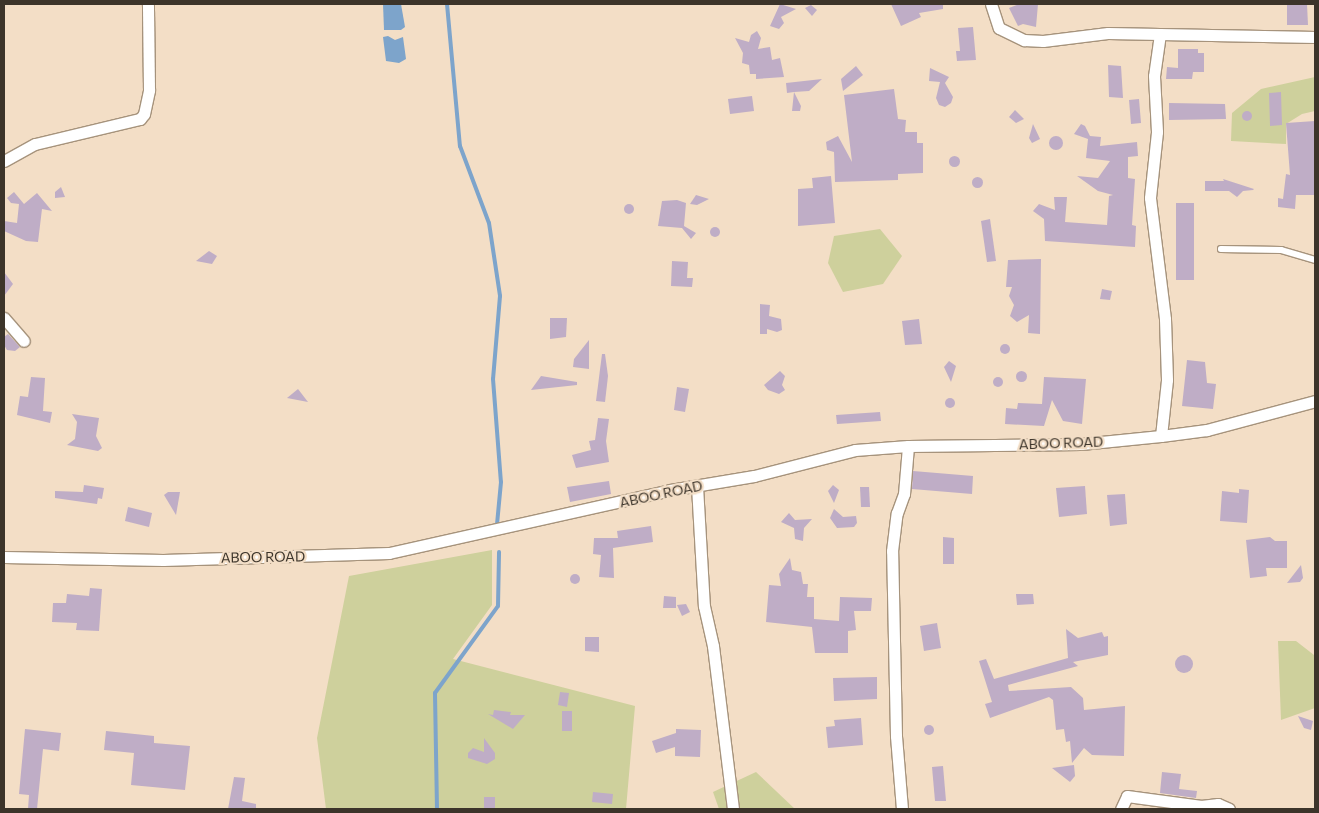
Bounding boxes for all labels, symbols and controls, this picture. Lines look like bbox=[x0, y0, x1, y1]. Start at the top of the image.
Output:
street label: ABOO ROAD bbox=[1019, 433, 1103, 453]
street label: ABOO ROAD bbox=[618, 477, 704, 511]
street label: ABOO ROAD bbox=[221, 548, 305, 566]

